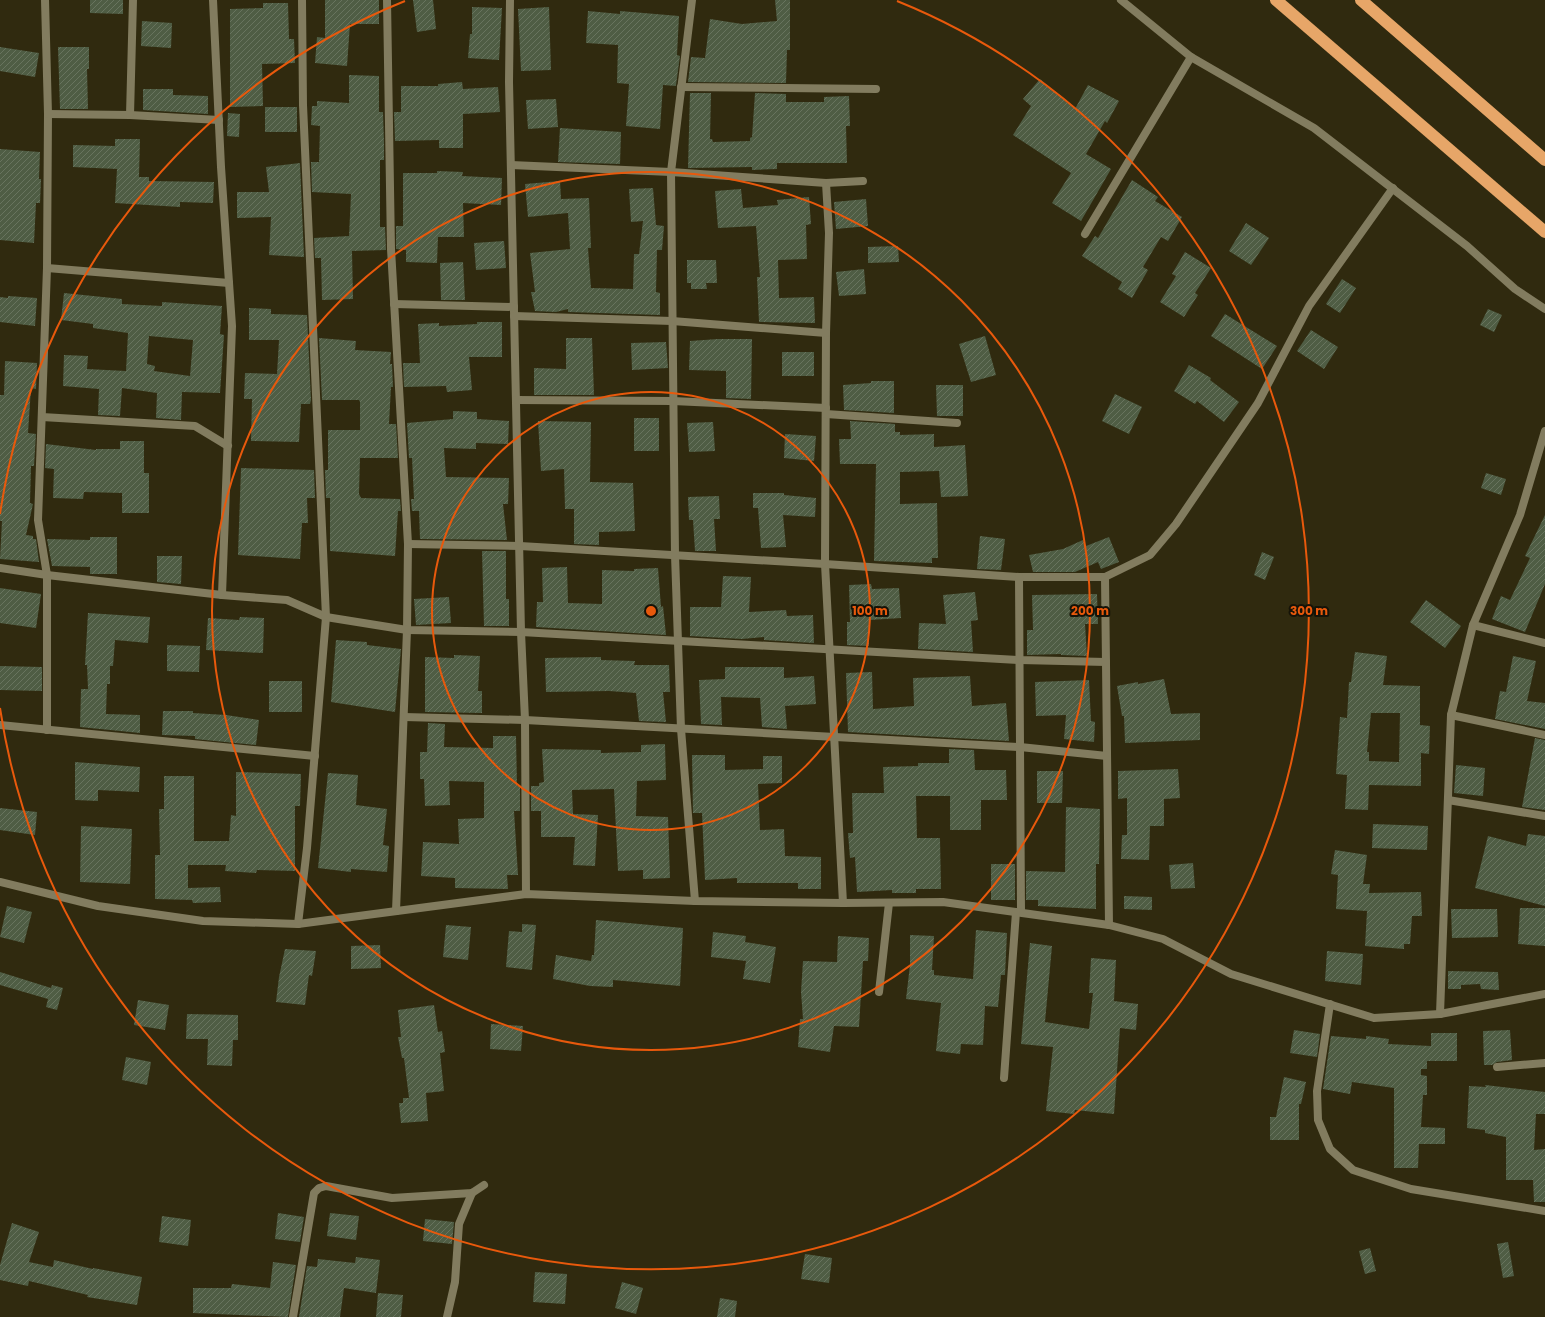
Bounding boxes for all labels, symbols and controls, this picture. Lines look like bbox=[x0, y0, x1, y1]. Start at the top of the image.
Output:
text: 100 m bbox=[852, 602, 888, 619]
text: 200 m bbox=[1071, 602, 1109, 619]
text: 300 m bbox=[1290, 602, 1328, 619]
centre of rings bbox=[644, 604, 658, 618]

